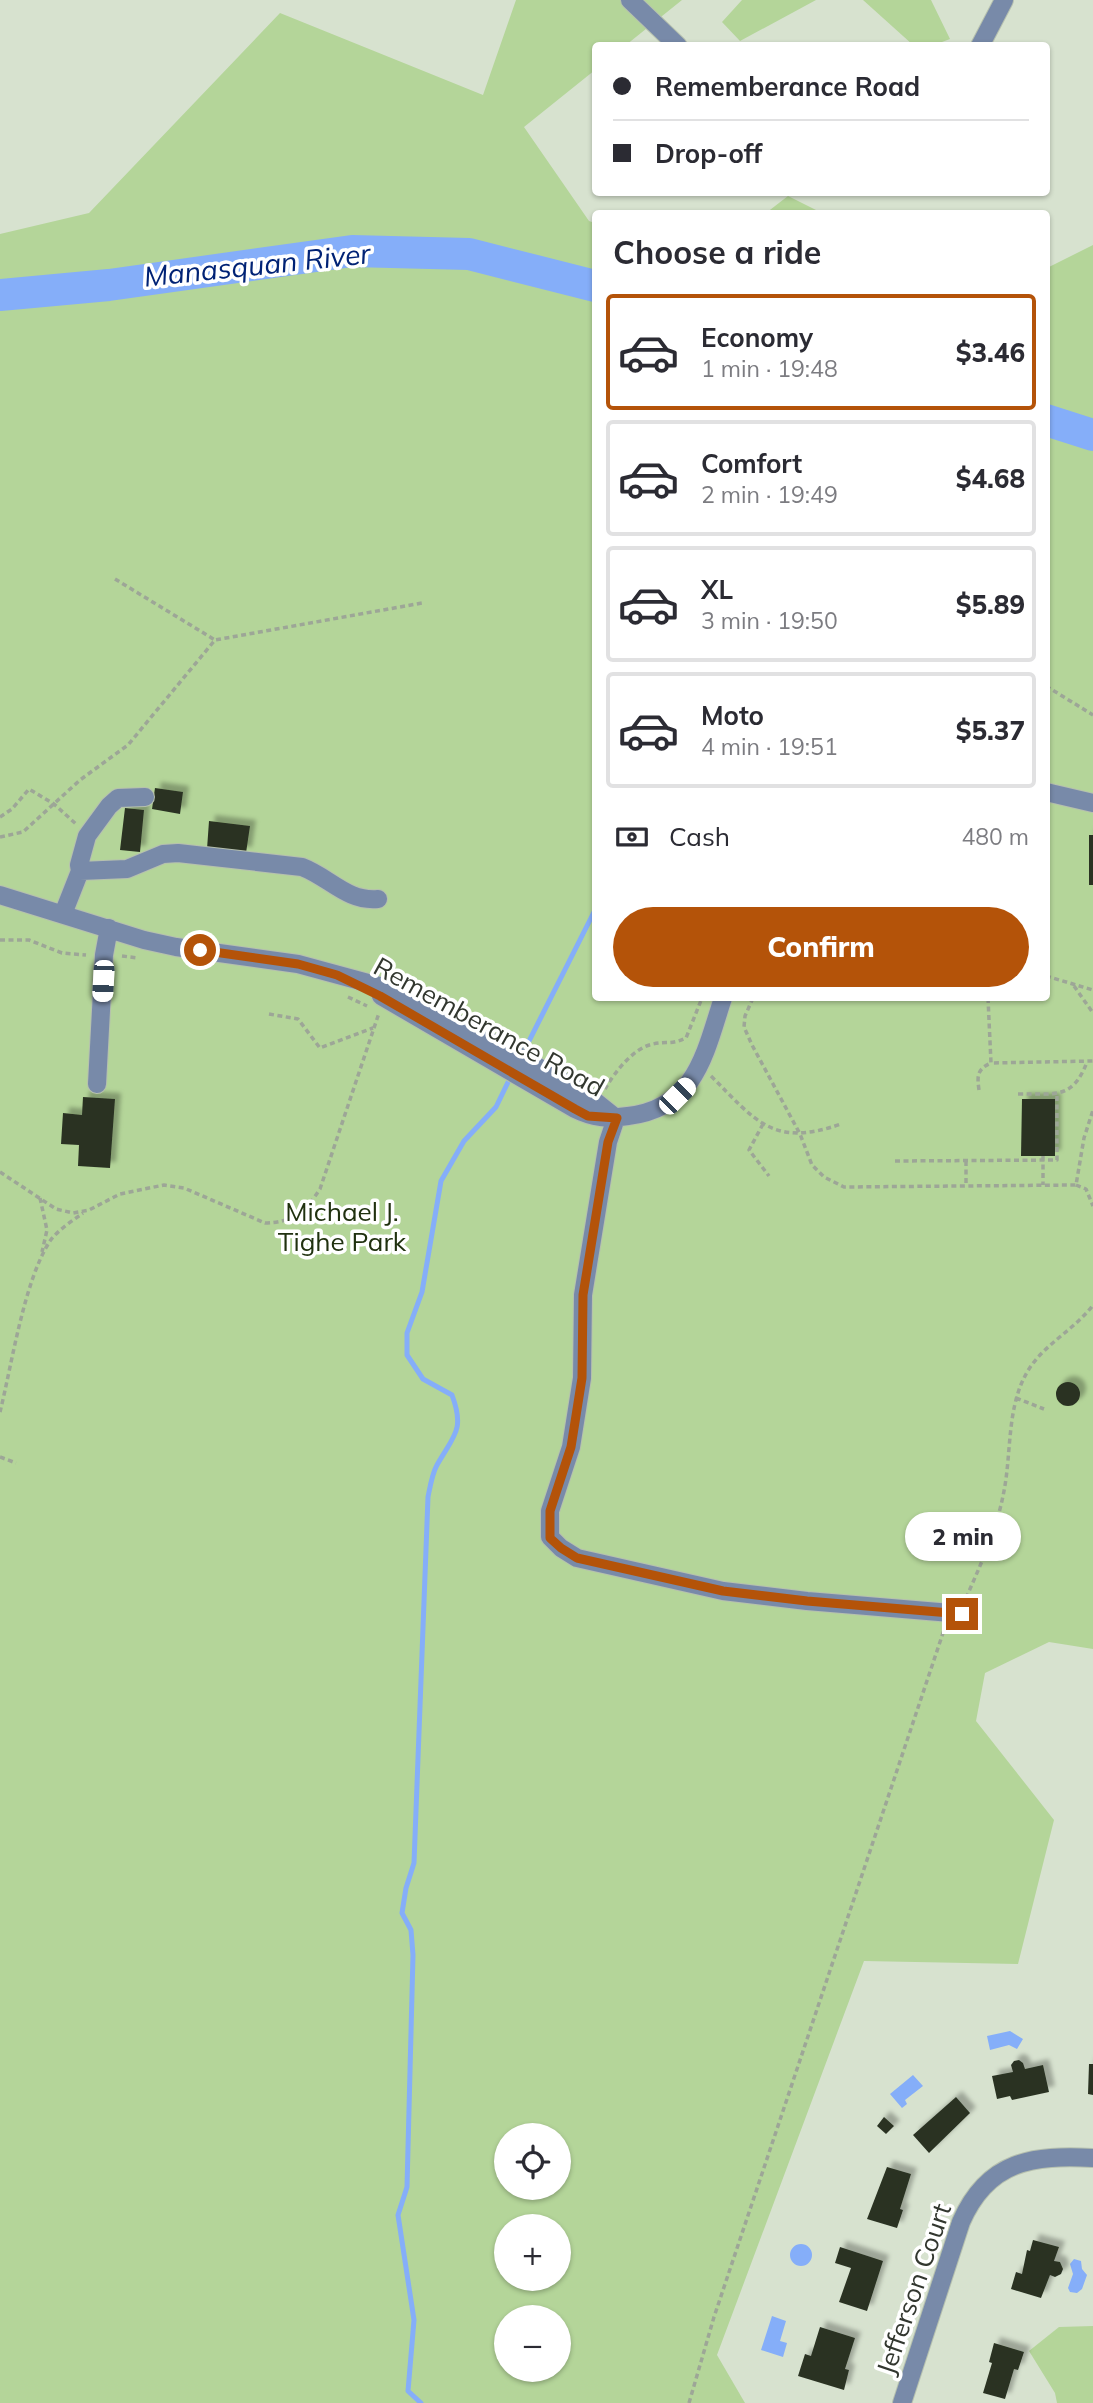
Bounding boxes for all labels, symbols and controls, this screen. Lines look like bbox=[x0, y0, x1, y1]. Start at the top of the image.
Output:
text: Rememberance Road bbox=[655, 70, 920, 103]
text: Drop-off bbox=[655, 137, 762, 170]
text: Choose a ride bbox=[613, 232, 821, 272]
water label: Manasquan River bbox=[142, 235, 374, 294]
icon: car bbox=[617, 321, 680, 384]
text: Economy bbox=[701, 321, 813, 354]
text: $3.46 bbox=[956, 336, 1025, 369]
text: 1 min · 19:48 bbox=[701, 354, 838, 383]
icon: car bbox=[617, 447, 680, 510]
text: Comfort bbox=[701, 447, 802, 480]
text: $4.68 bbox=[956, 462, 1025, 495]
text: 2 min · 19:49 bbox=[701, 480, 838, 509]
icon: car bbox=[617, 573, 680, 636]
text: XL bbox=[701, 573, 733, 606]
text: $5.89 bbox=[956, 588, 1025, 621]
text: 3 min · 19:50 bbox=[701, 606, 838, 635]
icon: car bbox=[617, 699, 680, 762]
text: Moto bbox=[701, 699, 764, 732]
text: $5.37 bbox=[956, 714, 1025, 747]
text: 4 min · 19:51 bbox=[701, 732, 838, 761]
icon: cash bbox=[613, 818, 651, 856]
text: Cash bbox=[669, 820, 730, 853]
text: 480 m bbox=[961, 822, 1029, 851]
button: Confirm bbox=[613, 907, 1029, 987]
route start bbox=[184, 934, 216, 966]
street label: Rememberance Road bbox=[368, 949, 610, 1104]
car bbox=[92, 959, 115, 1003]
car bbox=[655, 1074, 700, 1118]
park label: Michael J. Tighe Park bbox=[278, 1195, 407, 1258]
callout: 2 min bbox=[904, 1512, 1020, 1562]
text: 2 min bbox=[932, 1522, 994, 1551]
route end bbox=[946, 1598, 978, 1630]
map controls bbox=[494, 2123, 571, 2382]
button: locate bbox=[494, 2123, 571, 2200]
street label: Jefferson Court bbox=[869, 2199, 958, 2379]
button: + bbox=[494, 2214, 571, 2291]
button: − bbox=[494, 2305, 571, 2382]

